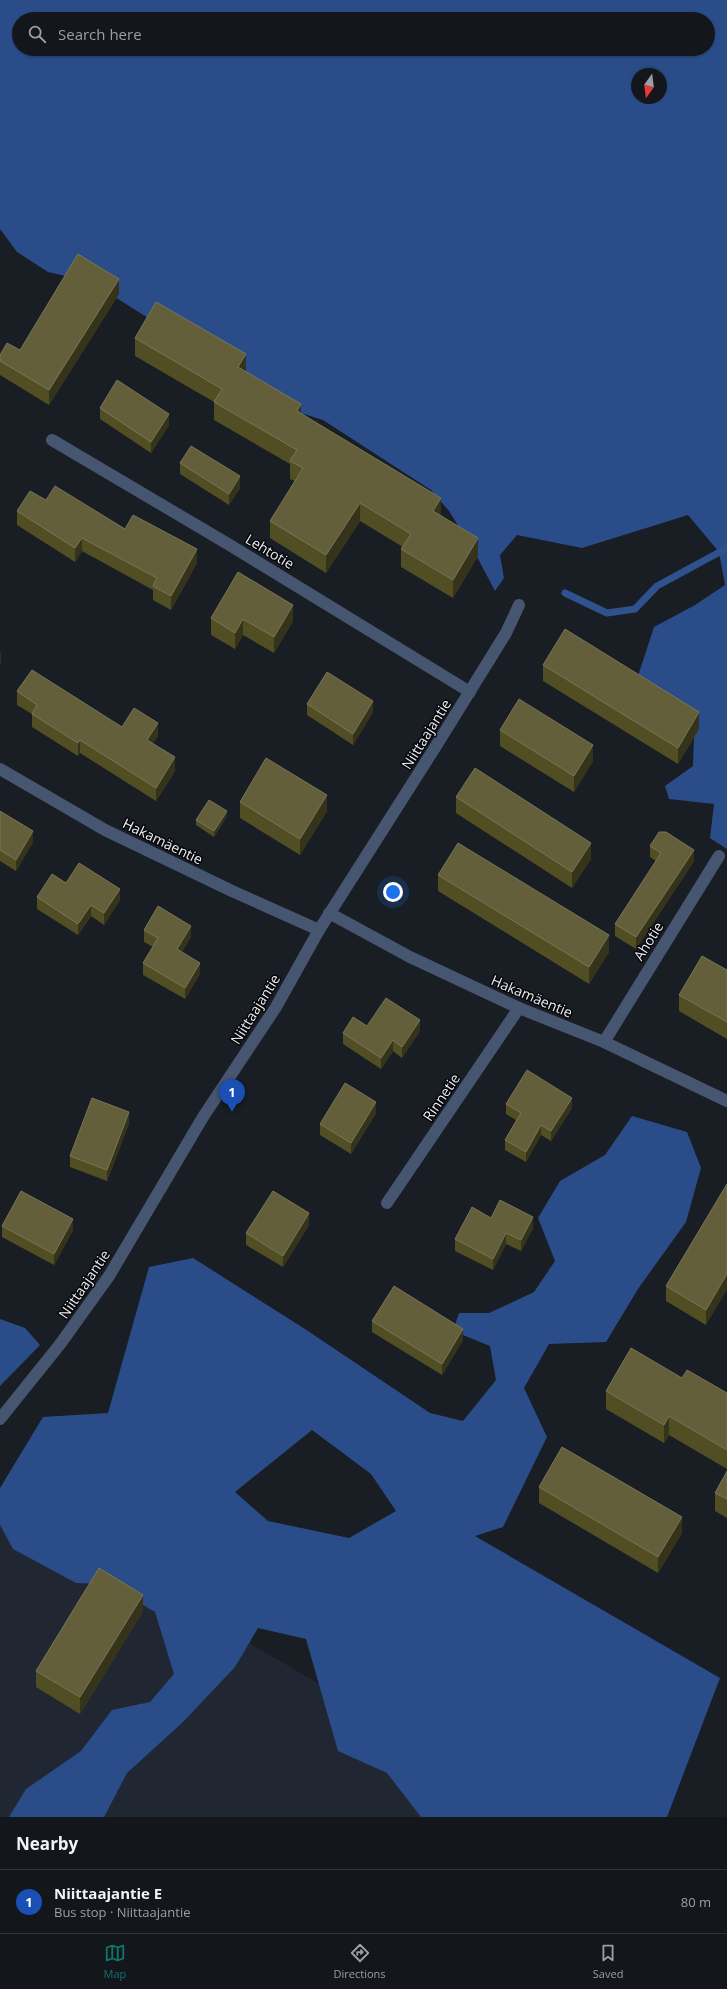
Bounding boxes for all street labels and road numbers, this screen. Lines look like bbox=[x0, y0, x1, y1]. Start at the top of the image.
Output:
street label: Lehtotie bbox=[242, 529, 298, 573]
street label: Niittaajantie bbox=[397, 695, 455, 773]
street label: Hakamäentie bbox=[120, 813, 206, 869]
street label: Ahotie bbox=[629, 918, 667, 964]
street label: Niittaajantie bbox=[226, 970, 284, 1048]
street label: Hakamäentie bbox=[488, 970, 576, 1022]
street label: Rinnetie bbox=[418, 1069, 464, 1125]
street label: Niittaajantie bbox=[54, 1246, 114, 1322]

